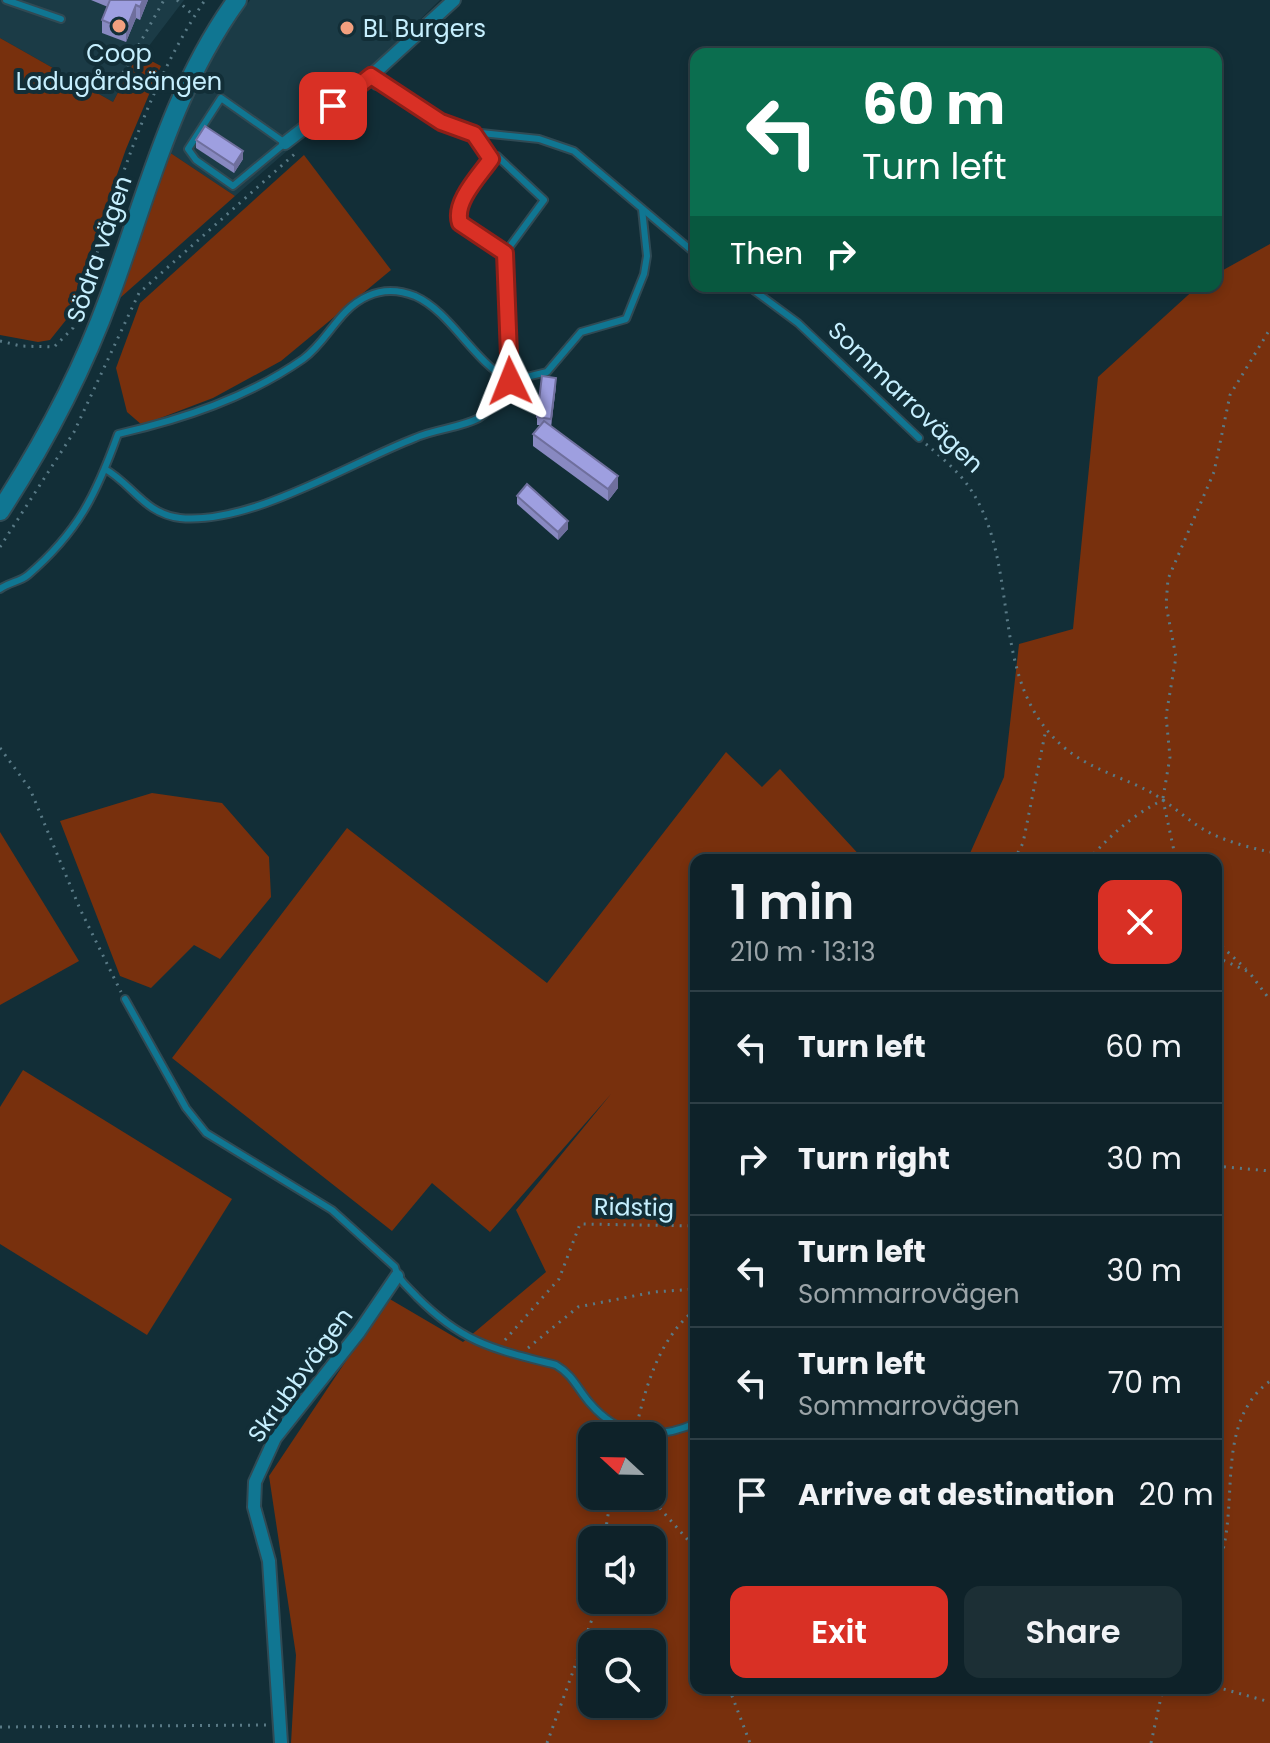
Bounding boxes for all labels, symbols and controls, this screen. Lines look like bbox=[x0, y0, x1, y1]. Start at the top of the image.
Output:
place label: BL Burgers bbox=[363, 12, 486, 45]
marker: Coop Ladugårdsängen bbox=[110, 17, 128, 35]
marker: BL Burgers bbox=[338, 19, 356, 37]
place label: Coop Ladugårdsängen bbox=[16, 37, 222, 98]
text: 60 m bbox=[862, 65, 1005, 144]
pin bbox=[299, 72, 367, 140]
icon: left bbox=[730, 80, 834, 184]
icon: arrive bbox=[311, 84, 355, 128]
text: Turn left bbox=[862, 141, 1007, 192]
street label: Södra vägen bbox=[58, 171, 140, 327]
text: Then bbox=[730, 232, 803, 275]
icon: right bbox=[819, 232, 863, 276]
street label: Sommarrovägen bbox=[821, 314, 991, 480]
position arrow bbox=[468, 339, 552, 423]
text: 1 min bbox=[730, 869, 854, 936]
button: close bbox=[1098, 880, 1182, 964]
text: 210 m · 13:13 bbox=[730, 934, 876, 970]
icon: left bbox=[730, 1025, 774, 1069]
text: Turn left bbox=[798, 1025, 926, 1068]
text: 60 m bbox=[1105, 1025, 1182, 1068]
icon: right bbox=[730, 1137, 774, 1181]
text: Turn right bbox=[798, 1137, 950, 1180]
text: 30 m bbox=[1107, 1137, 1182, 1180]
street label: Ridstig bbox=[594, 1190, 674, 1224]
text: Turn left bbox=[798, 1230, 926, 1273]
icon: left bbox=[730, 1249, 774, 1293]
text: 30 m bbox=[1107, 1249, 1182, 1292]
text: Sommarrovägen bbox=[798, 1276, 1020, 1312]
street label: Skrubbvägen bbox=[240, 1301, 360, 1449]
text: Turn left bbox=[798, 1342, 926, 1385]
icon: left bbox=[730, 1361, 774, 1405]
text: 70 m bbox=[1108, 1361, 1182, 1404]
text: Sommarrovägen bbox=[798, 1388, 1020, 1424]
north arrow bbox=[578, 1422, 666, 1510]
map controls bbox=[578, 1422, 666, 1718]
icon: arrive bbox=[730, 1473, 774, 1517]
text: Arrive at destination bbox=[798, 1473, 1115, 1516]
text: 20 m bbox=[1139, 1473, 1214, 1516]
button: sound bbox=[578, 1526, 666, 1614]
button: Exit bbox=[730, 1586, 948, 1678]
button: Share bbox=[964, 1586, 1182, 1678]
button: search bbox=[578, 1630, 666, 1718]

